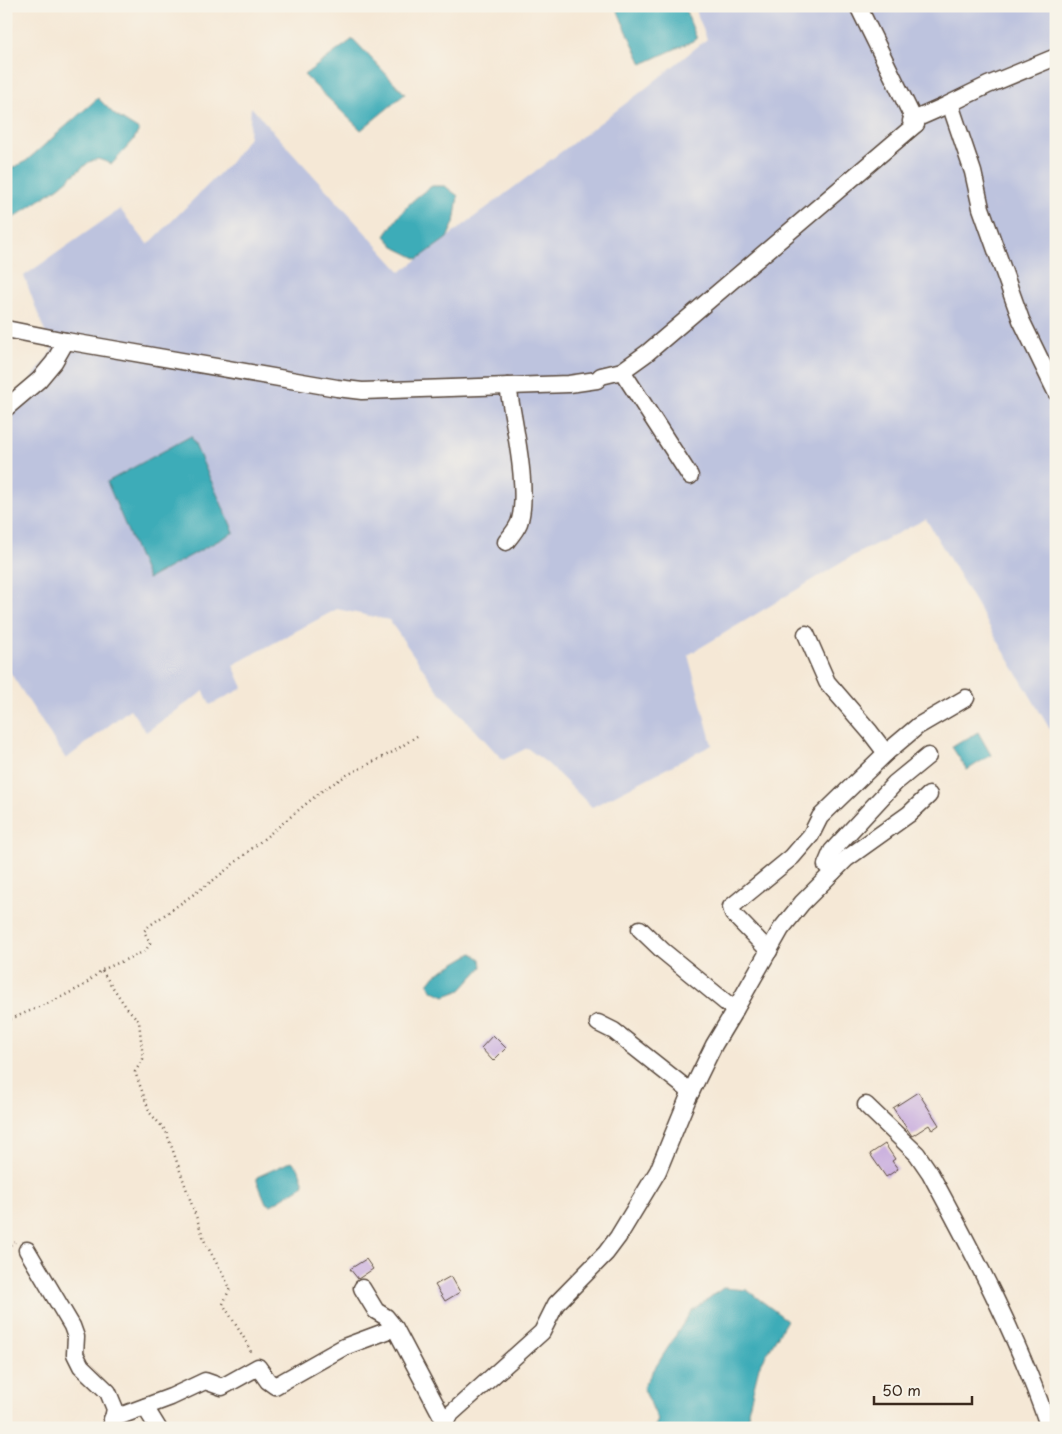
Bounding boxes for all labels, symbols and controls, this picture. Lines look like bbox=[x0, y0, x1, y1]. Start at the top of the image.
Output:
scale bar bbox=[874, 1374, 972, 1406]
text: 50 m bbox=[882, 1378, 921, 1401]

